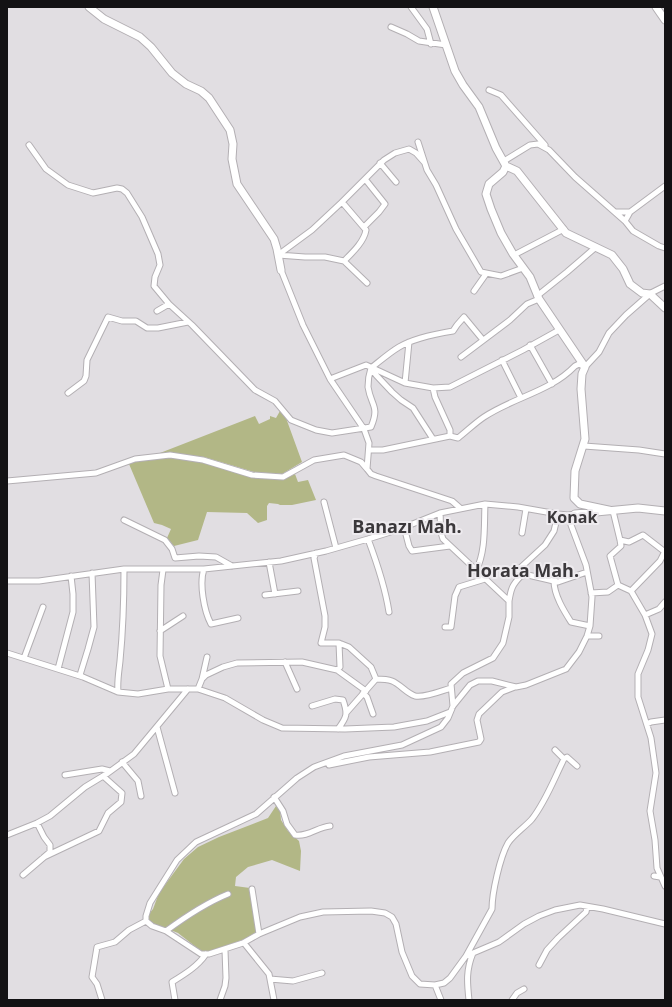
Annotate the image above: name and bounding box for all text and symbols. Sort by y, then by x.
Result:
district label: Konak [547,506,597,528]
district label: Banazı Mah. [352,514,462,538]
district label: Horata Mah. [467,558,579,582]

